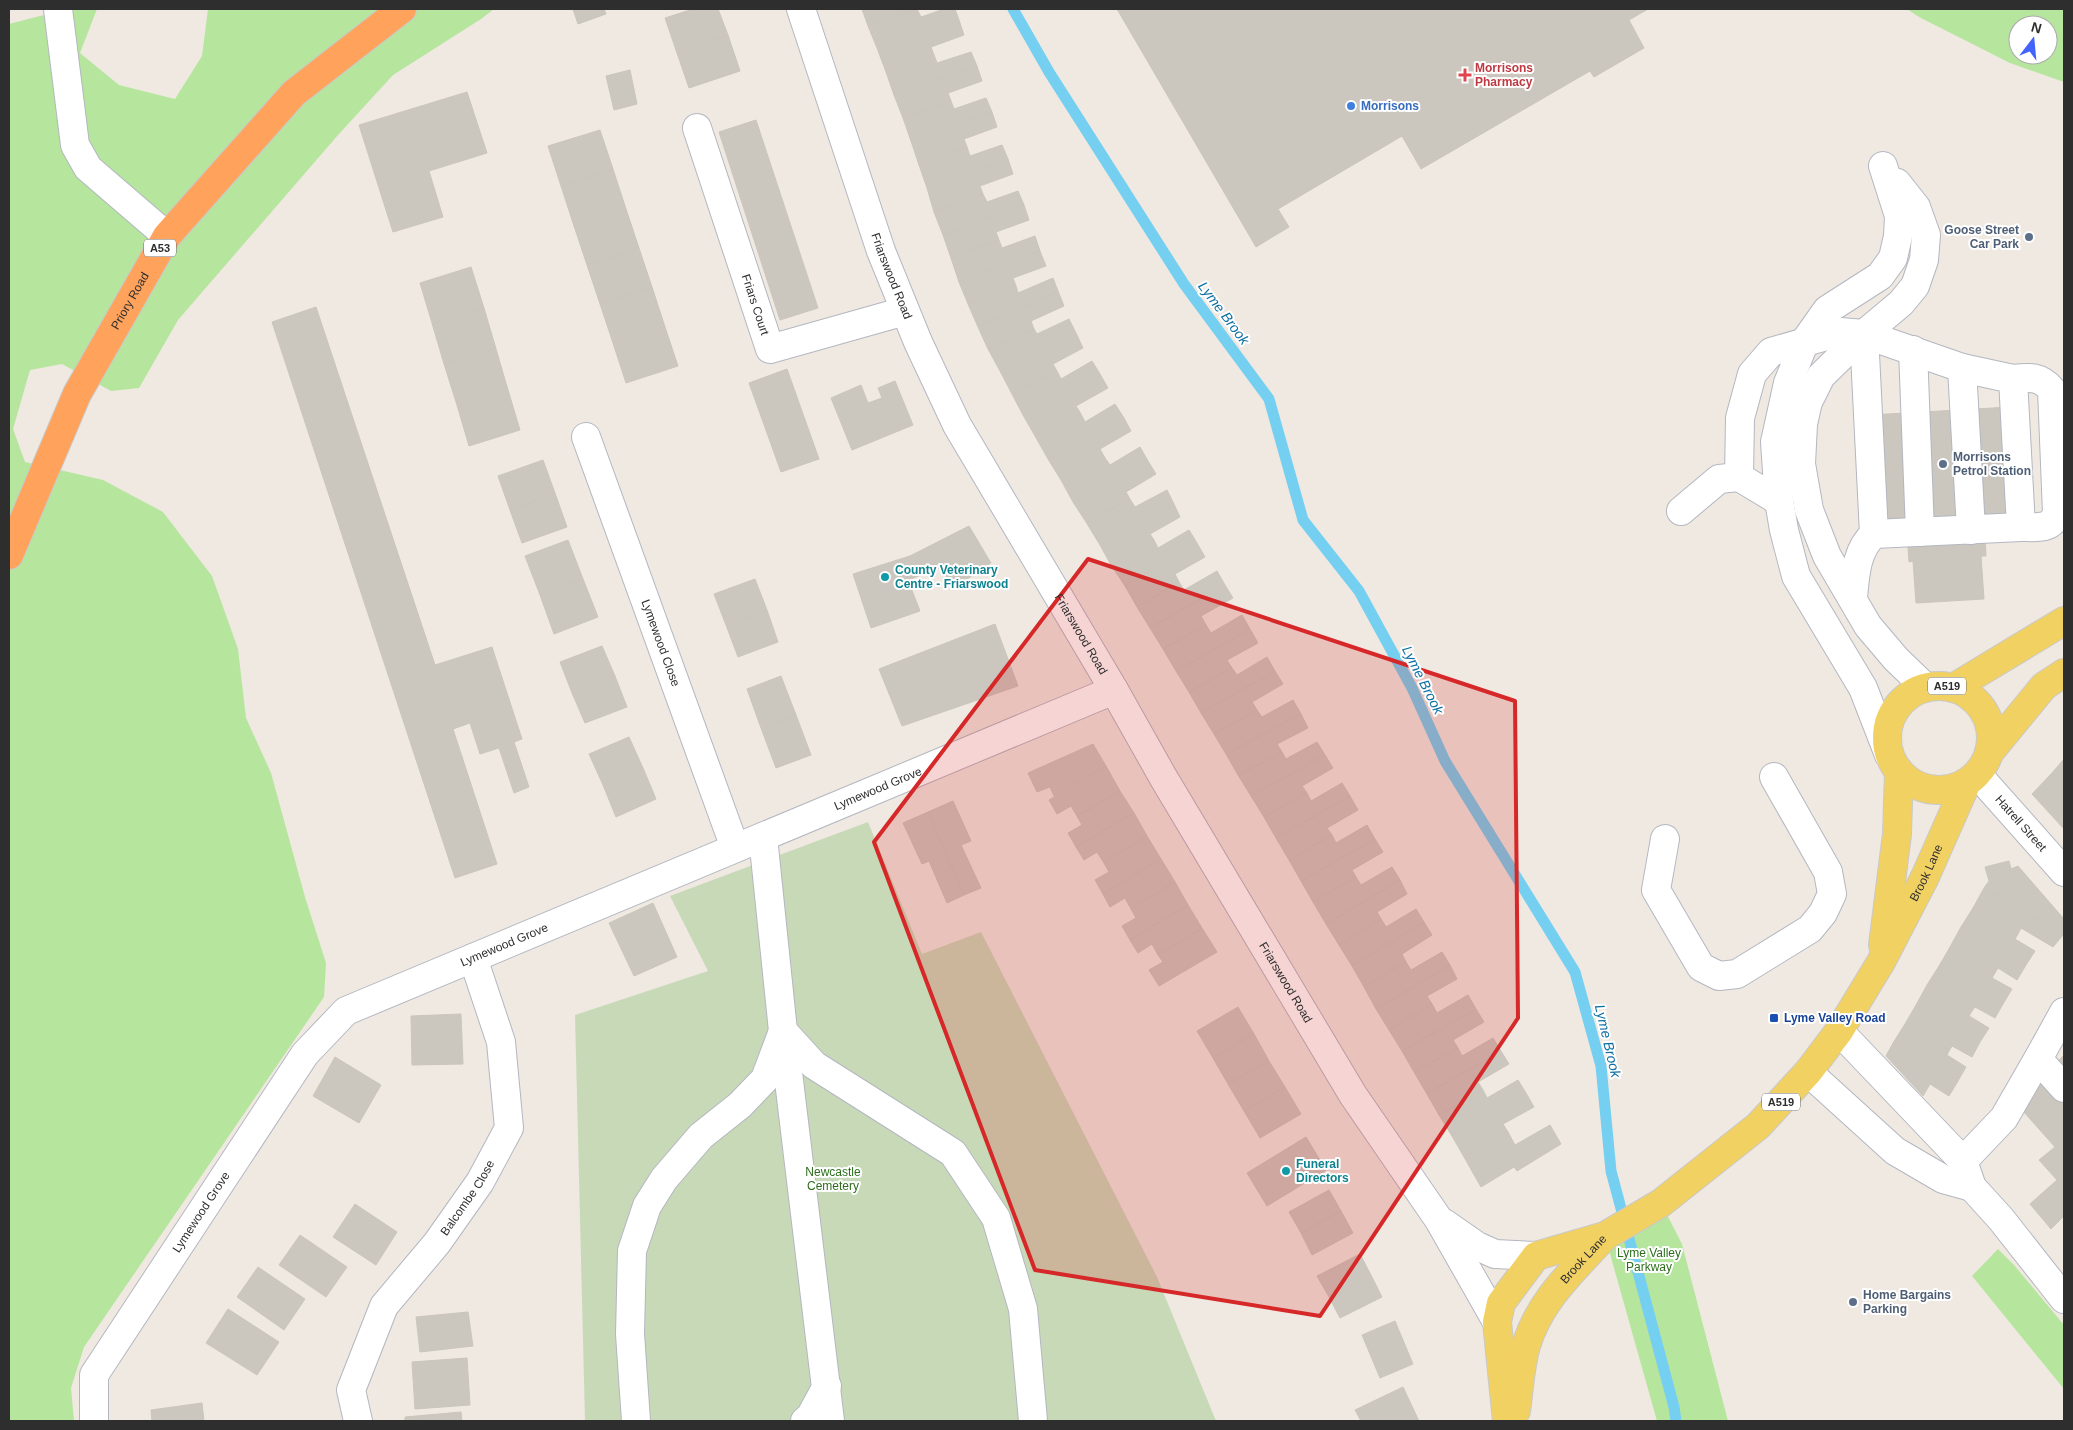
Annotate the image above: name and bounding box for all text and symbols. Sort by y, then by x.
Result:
north arrow [2008,15,2058,65]
text: N [2030,18,2044,37]
place label: Morrisons Pharmacy [1475,61,1533,89]
marker: Morrisons Pharmacy [1459,69,1471,81]
place label: Morrisons [1361,99,1419,113]
marker: Morrisons [1345,100,1357,112]
place label: Goose Street Car Park [1944,223,2019,251]
street label: Friarswood Road [869,231,915,321]
marker: Goose Street Car Park [2023,231,2035,243]
road number: A53 [144,240,176,256]
street label: Priory Road [108,270,152,332]
street label: Friars Court [739,272,772,338]
water label: Lyme Brook [1195,278,1253,348]
place label: Morrisons Petrol Station [1953,450,2031,478]
marker: Morrisons Petrol Station [1937,458,1949,470]
place label: County Veterinary Centre - Friarswood [895,563,1008,591]
marker: County Veterinary Centre - Friarswood [879,571,891,583]
street label: Friarswood Road [1052,591,1110,677]
street label: Lymewood Close [638,597,683,689]
water label: Lyme Brook [1399,643,1447,718]
road number: A519 [1928,678,1966,694]
street label: Lymewood Grove [832,764,924,813]
street label: Hatrell Street [1992,792,2050,855]
street label: Brook Lane [1907,842,1946,904]
street label: Lymewood Grove [458,920,550,969]
street label: Friarswood Road [1256,940,1315,1025]
water label: Lyme Brook [1592,1003,1624,1080]
place label: Lyme Valley Road [1784,1011,1886,1025]
marker: Lyme Valley Road [1768,1012,1780,1024]
road number: A519 [1762,1094,1800,1110]
street label: Balcombe Close [438,1157,498,1238]
place label: Funeral Directors [1296,1157,1349,1185]
park label: Newcastle Cemetery [805,1165,861,1193]
marker: Funeral Directors [1280,1165,1292,1177]
street label: Lymewood Grove [170,1169,233,1255]
street label: Brook Lane [1557,1232,1610,1287]
park label: Lyme Valley Parkway [1617,1246,1681,1274]
place label: Home Bargains Parking [1863,1288,1951,1316]
marker: Home Bargains Parking [1847,1296,1859,1308]

